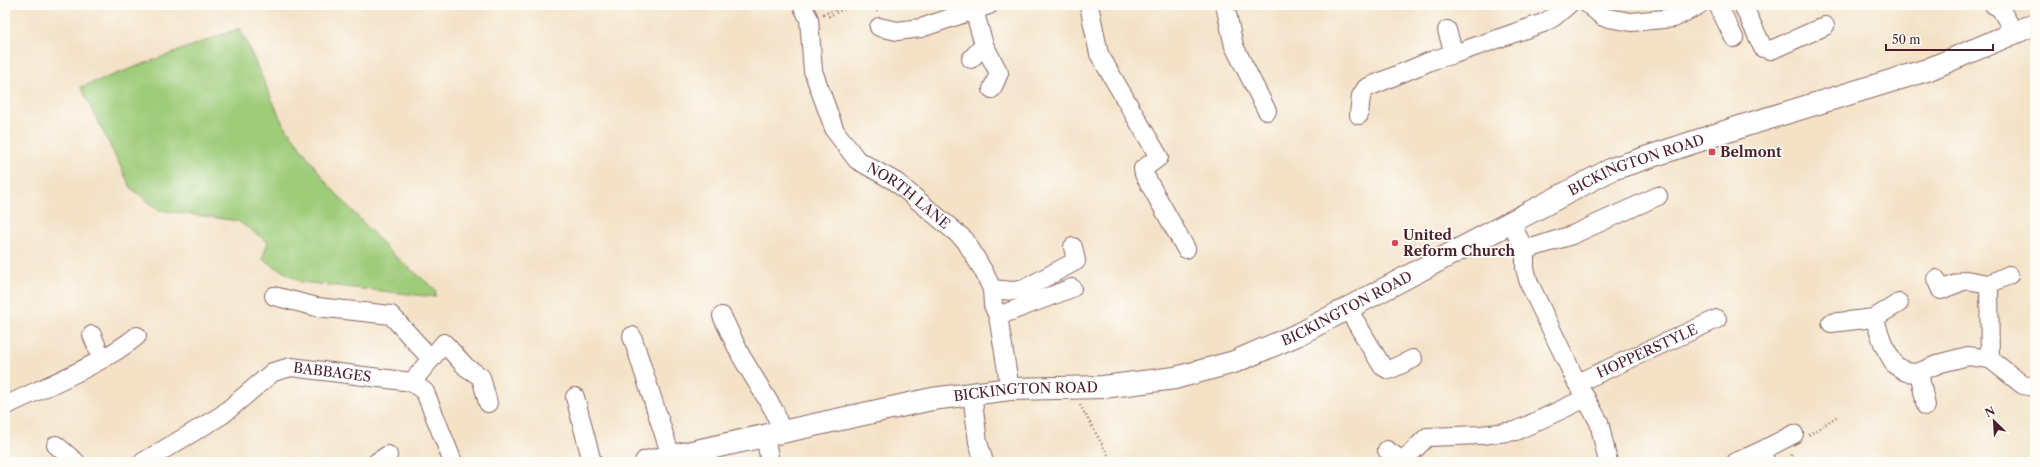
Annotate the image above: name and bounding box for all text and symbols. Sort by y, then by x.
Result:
scale bar [1886,26,1993,52]
text: 50 m [1892,32,1921,47]
street label: BICKINGTON ROAD [1565,130,1707,199]
place label: Belmont [1720,143,1782,161]
marker: Belmont [1707,147,1717,157]
street label: NORTH LANE [864,159,954,233]
place label: United Reform Church [1403,226,1515,260]
marker: United Reform Church [1390,238,1400,248]
street label: BICKINGTON ROAD [1279,267,1415,350]
street label: HOPPERSTYLE [1594,320,1700,382]
street label: BABBAGES [292,358,372,386]
street label: BICKINGTON ROAD [952,378,1098,405]
north arrow [1974,401,2014,441]
text: N [1982,403,1997,420]

